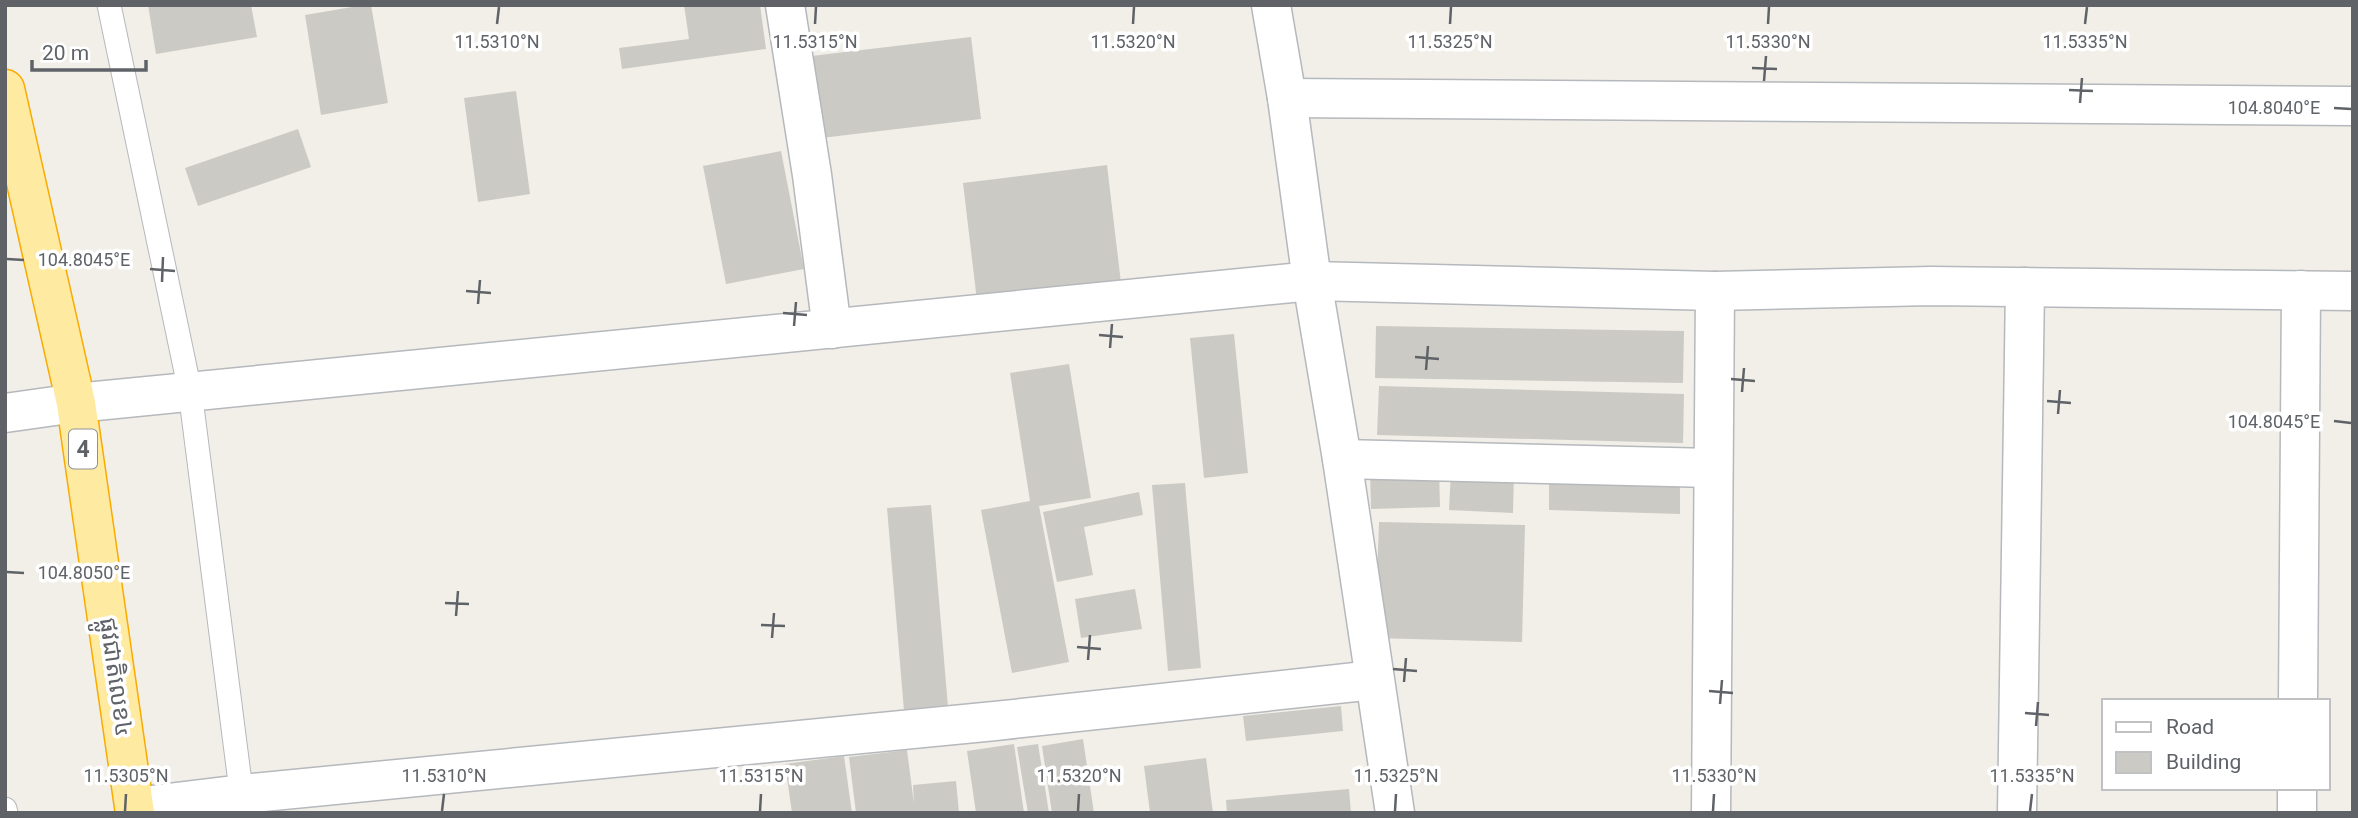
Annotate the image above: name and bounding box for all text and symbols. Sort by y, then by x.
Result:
scale bar [32,28,145,72]
text: 11.5310°N [454,31,540,52]
text: 11.5315°N [772,31,858,52]
text: 11.5320°N [1090,31,1176,52]
text: 11.5325°N [1407,31,1493,52]
text: 11.5330°N [1725,31,1811,52]
text: 11.5335°N [2042,31,2128,52]
text: 20 m [42,41,89,65]
text: 104.8040°E [2228,97,2320,118]
text: 104.8045°E [38,249,130,270]
text: 104.8045°E [2228,411,2320,432]
road number: 4 [69,430,97,468]
text: 104.8050°E [38,562,130,583]
street label: ផ្លូវជាតិលេខ៤ [86,616,138,740]
legend [2102,699,2330,790]
text: Road [2166,715,2214,739]
text: Building [2166,750,2241,774]
text: 11.5305°N [83,765,169,786]
text: 11.5310°N [401,765,487,786]
text: 11.5315°N [718,765,804,786]
text: 11.5320°N [1036,765,1122,786]
text: 11.5325°N [1353,765,1439,786]
text: 11.5330°N [1671,765,1757,786]
text: 11.5335°N [1989,765,2075,786]

